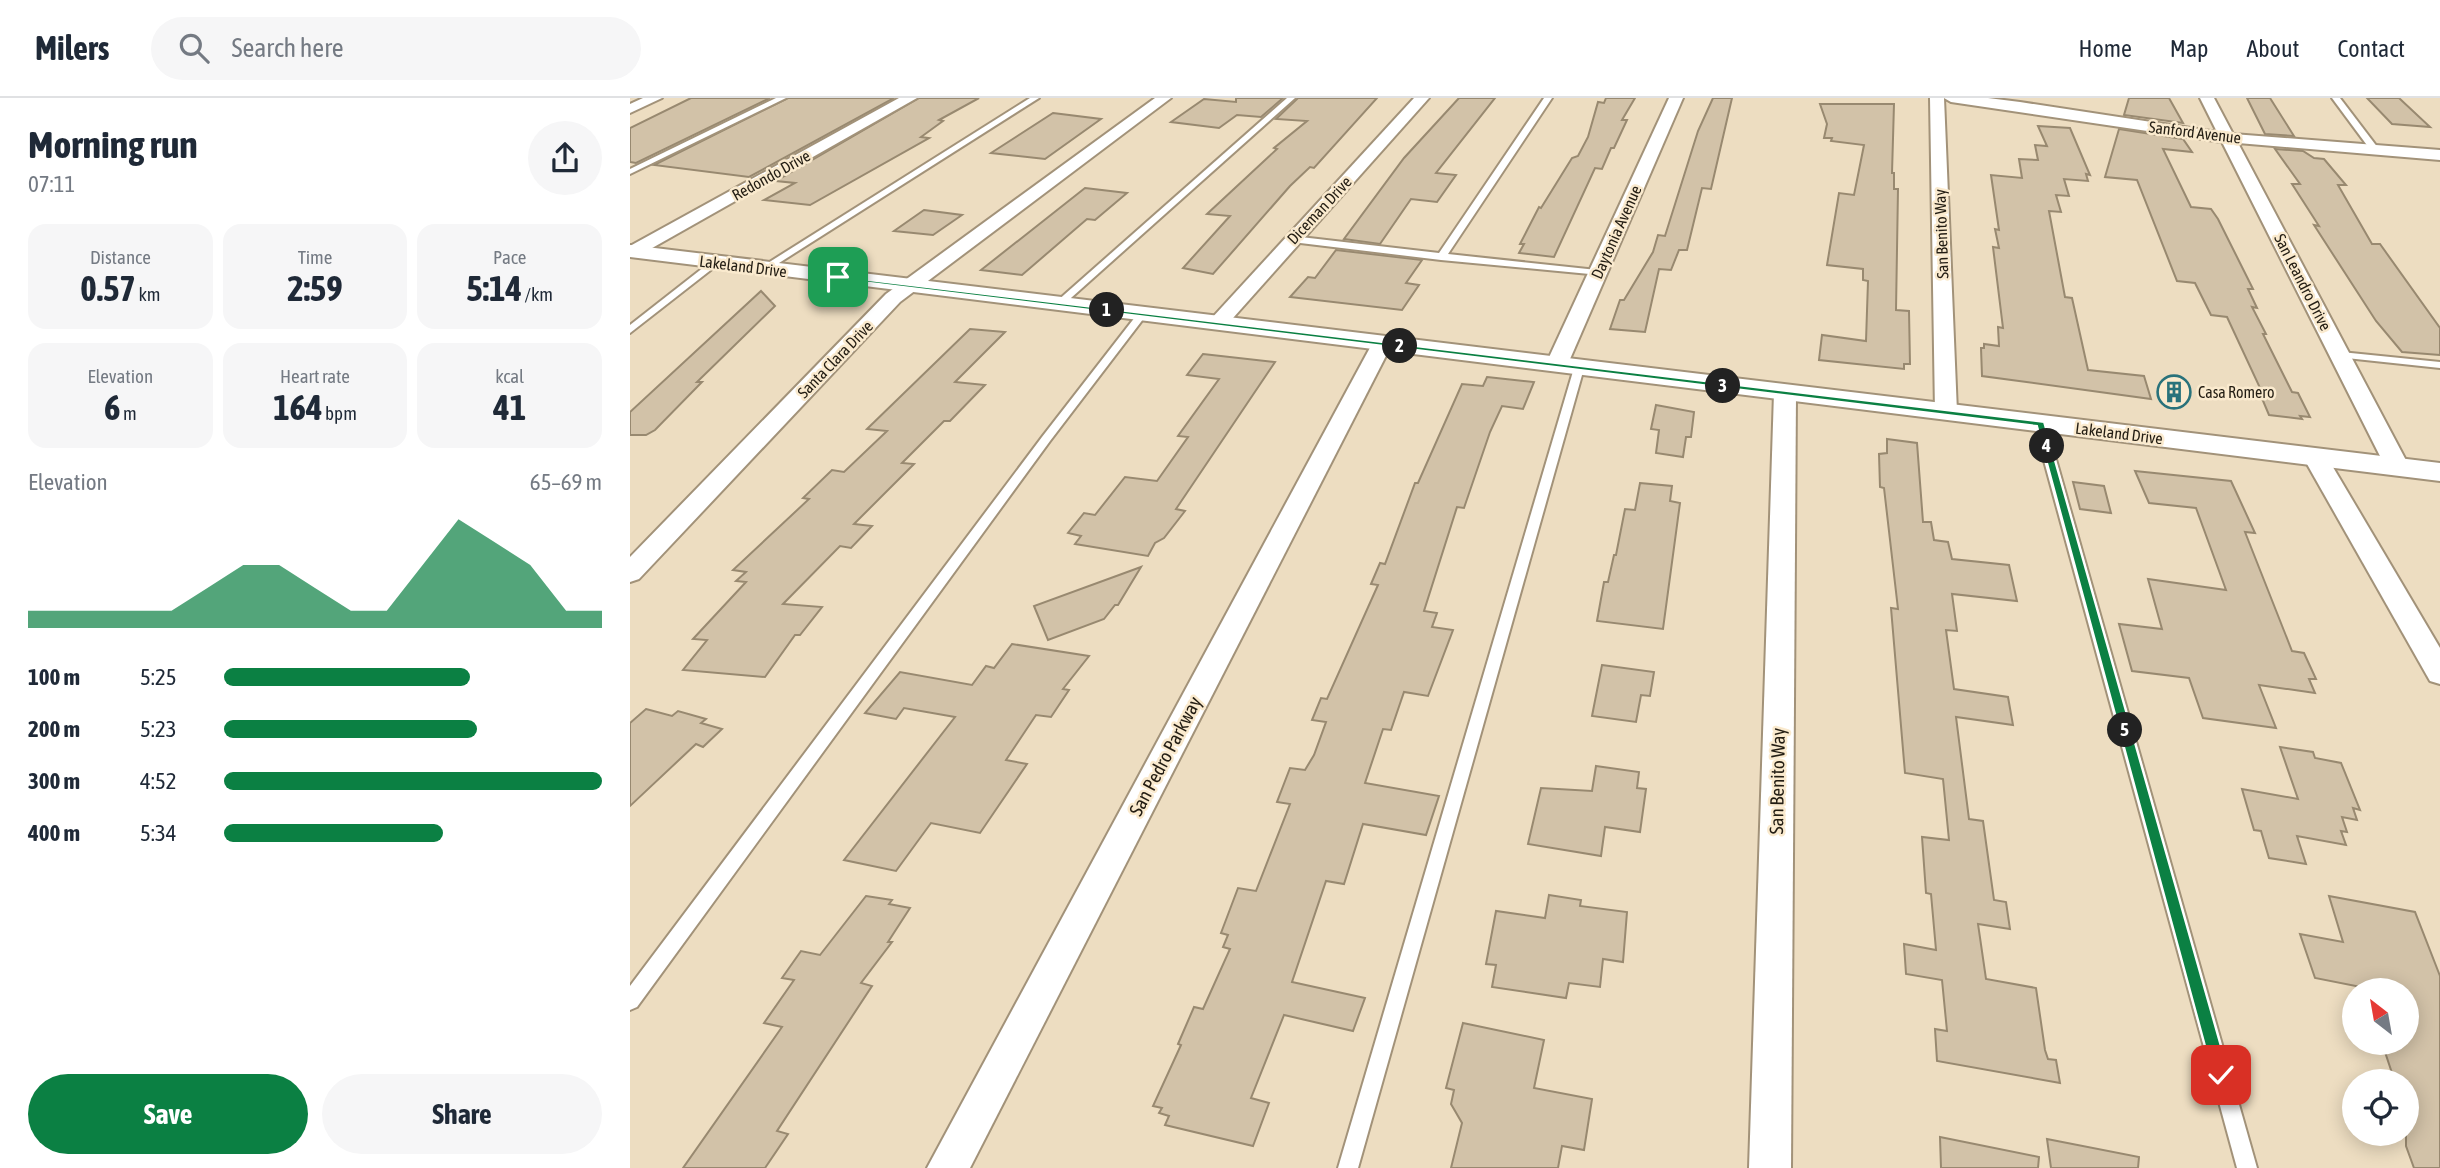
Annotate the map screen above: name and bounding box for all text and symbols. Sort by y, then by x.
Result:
search box [151,17,641,80]
text: Milers [35,29,109,67]
icon: search [175,29,213,67]
text: Search here [231,33,344,63]
text: Home [2078,35,2132,62]
text: Map [2170,35,2208,62]
text: About [2246,35,2299,62]
text: Contact [2337,35,2405,62]
street label: Sanford Avenue [2148,117,2242,147]
button: share [528,121,602,195]
text: Morning run [28,123,198,166]
street label: Redondo Drive [729,146,813,204]
text: 07:11 [28,171,75,197]
street label: Diceman Drive [1283,172,1355,248]
street label: Daytonia Avenue [1587,183,1646,282]
street label: San Benito Way [1930,188,1953,279]
street label: San Leandro Drive [2271,231,2335,333]
text: Distance [90,246,151,268]
text: Time [298,246,332,268]
text: Pace [493,246,526,268]
pin [808,247,868,307]
street label: Lakeland Drive [698,252,788,280]
icon: arrive [819,258,857,296]
text: 0.57 [80,268,136,308]
text: 2:59 [287,268,343,308]
text: 5:14 [466,268,522,308]
text: km [136,283,160,305]
text: /km [522,283,553,305]
pin: 1 [1090,292,1124,328]
text: 1 [1102,298,1111,320]
street label: Santa Clara Drive [794,317,876,401]
pin: 2 [1382,328,1418,364]
text: 2 [1395,334,1404,356]
text: Elevation [87,365,153,387]
text: Heart rate [280,365,350,387]
text: kcal [495,365,524,387]
pin: 3 [1706,368,1740,404]
building icon: Casa Romero [2155,373,2193,411]
text: 3 [1718,374,1727,396]
place label: Casa Romero [2198,383,2274,401]
text: 6 [104,387,120,427]
text: 164 [273,387,323,427]
text: 41 [493,387,526,427]
text: m [120,402,137,424]
text: bpm [323,402,357,424]
street label: Lakeland Drive [2074,419,2164,447]
pin: 4 [2030,428,2064,464]
text: 4 [2042,434,2051,456]
text: Elevation [28,469,108,495]
text: 65–69 m [530,469,602,495]
text: 100 m [28,664,80,690]
text: 5:25 [140,664,177,690]
street label: San Pedro Parkway [1124,692,1206,819]
pin: 5 [2108,712,2142,748]
text: 200 m [28,716,80,742]
text: 5:23 [140,716,177,742]
text: 5 [2120,718,2129,740]
street label: San Benito Way [1765,727,1789,834]
text: 300 m [28,768,80,794]
text: 4:52 [140,768,177,794]
text: 400 m [28,820,80,846]
text: 5:34 [140,820,177,846]
north arrow [2342,978,2418,1055]
map controls [2342,978,2419,1146]
pin [2191,1045,2251,1105]
icon: check [2202,1056,2240,1094]
button: locate [2342,1069,2419,1146]
button: Save [28,1074,308,1154]
button: Share [322,1074,602,1154]

